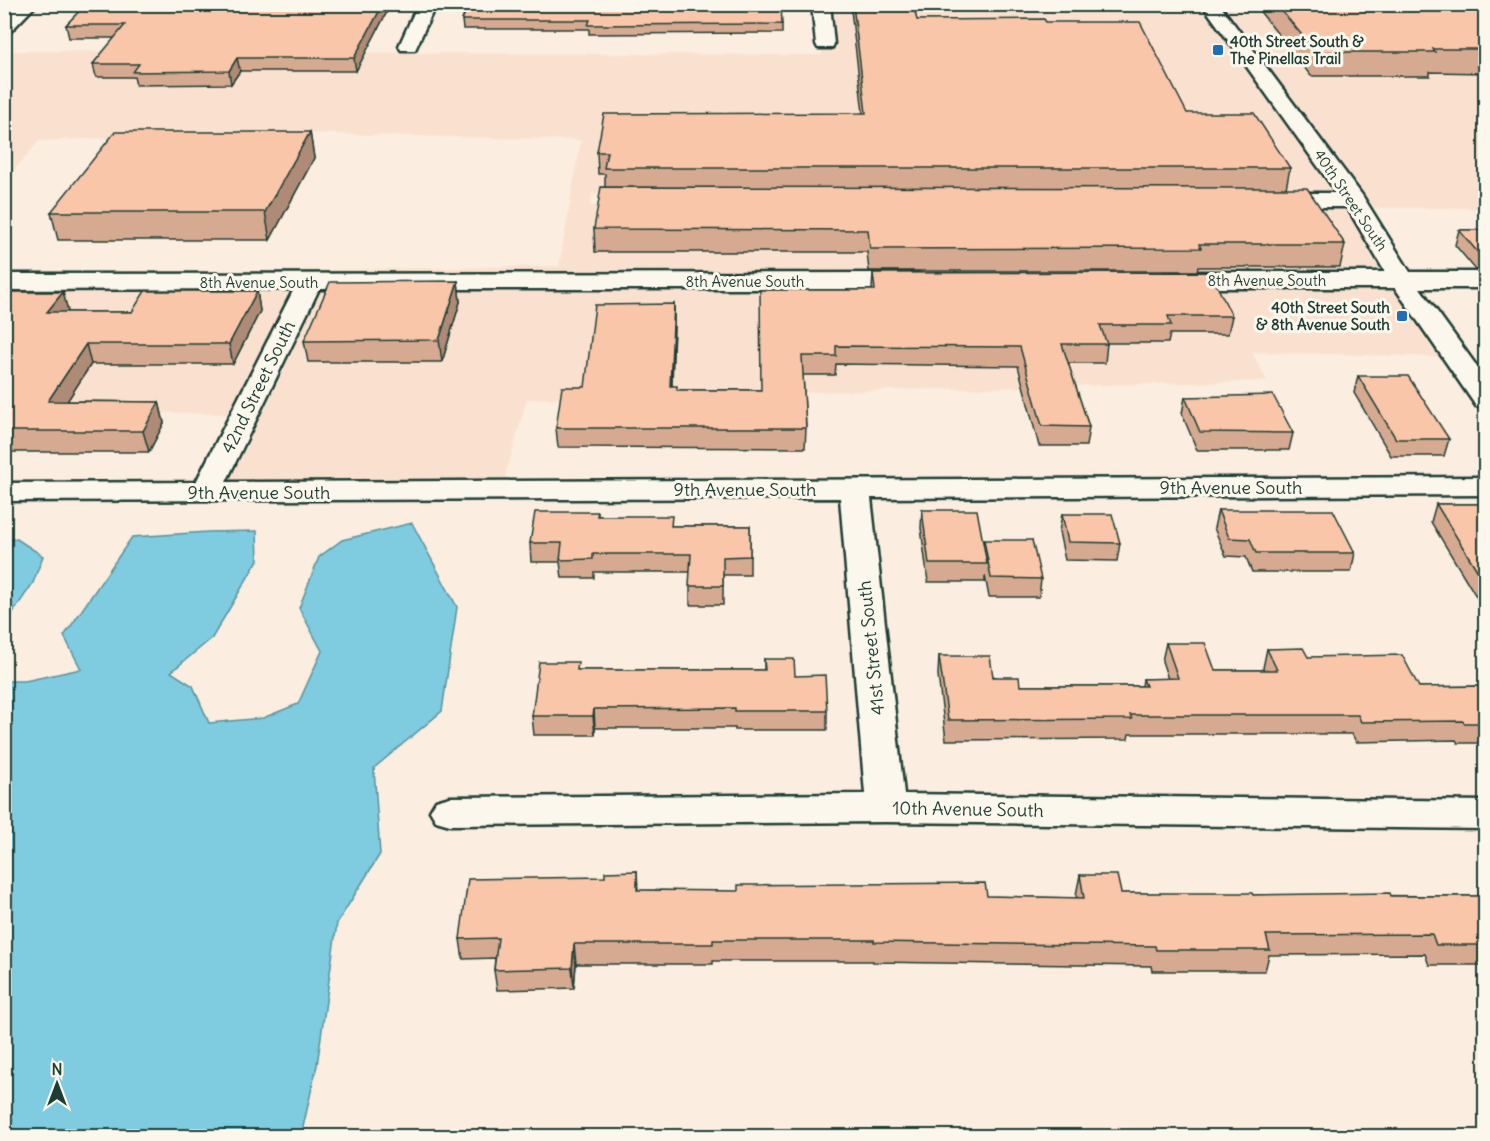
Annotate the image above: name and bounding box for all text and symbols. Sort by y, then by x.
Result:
place label: 40th Street South & The Pinellas Trail [1230,32,1364,68]
marker: 40th Street South & The Pinellas Trail [1211,43,1225,57]
street label: 40th Street South [1310,145,1392,255]
street label: 8th Avenue South [1207,271,1327,290]
street label: 8th Avenue South [685,272,805,291]
street label: 8th Avenue South [199,273,319,292]
place label: 40th Street South & 8th Avenue South [1256,298,1390,334]
marker: 40th Street South & 8th Avenue South [1395,309,1409,323]
street label: 42nd Street South [216,317,300,457]
street label: 9th Avenue South [1160,476,1302,499]
street label: 9th Avenue South [674,478,816,501]
street label: 9th Avenue South [188,481,330,504]
street label: 41st Street South [852,580,890,716]
street label: 10th Avenue South [892,796,1044,822]
north arrow [27,1054,87,1114]
text: N [51,1059,63,1079]

